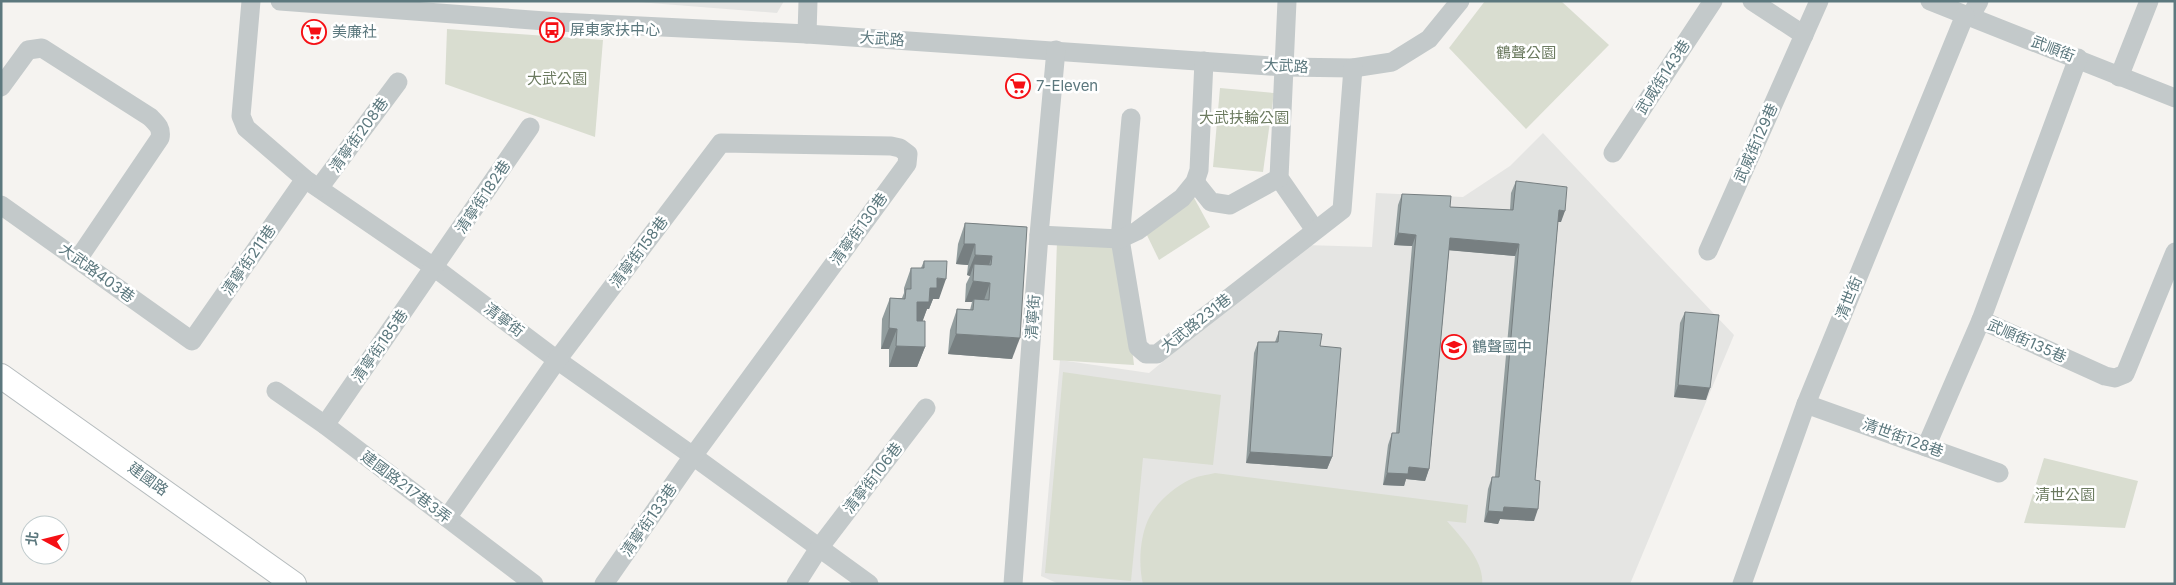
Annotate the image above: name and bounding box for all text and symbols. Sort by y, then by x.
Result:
bus stop icon: 屏東家扶中心 [539,17,565,43]
supermarket icon: 美廉社 [301,19,327,45]
place label: 屏東家扶中心 [570,20,660,39]
place label: 美廉社 [332,22,377,41]
street label: 大武路 [859,27,905,50]
street label: 武順街 [2029,32,2078,65]
street label: 武威街143巷 [1631,36,1694,118]
park label: 鶴聲公園 [1496,43,1556,62]
street label: 大武路 [1263,55,1309,76]
park label: 大武公園 [527,69,587,88]
supermarket icon: 7-Eleven [1005,73,1031,99]
place label: 7-Eleven [1036,76,1098,95]
street label: 清寧街208巷 [325,94,392,176]
street label: 武威街129巷 [1730,100,1781,185]
park label: 大武扶輪公園 [1199,108,1289,127]
street label: 清寧街182巷 [451,156,514,237]
street label: 清寧街130巷 [826,189,891,269]
street label: 清寧街158巷 [606,212,672,291]
street label: 清寧街211巷 [217,221,280,298]
street label: 大武路403巷 [56,239,139,306]
street label: 清世街 [1831,273,1866,322]
street label: 大武路231巷 [1157,289,1235,356]
street label: 清寧街 [1021,294,1044,340]
street label: 清寧街 [481,298,528,341]
street label: 清寧街185巷 [348,306,412,386]
street label: 武順街135巷 [1985,315,2070,366]
school or university icon: 鶴聲國中 [1441,334,1467,360]
place label: 鶴聲國中 [1472,337,1532,356]
street label: 清世街128巷 [1860,414,1946,461]
street label: 清寧街106巷 [839,438,906,517]
street label: 建國路217巷3弄 [357,447,455,527]
street label: 建國路 [125,458,172,500]
street label: 清寧街133巷 [617,480,681,560]
park label: 清世公園 [2035,485,2095,504]
north arrow [20,515,70,565]
text: 北 [22,530,41,546]

